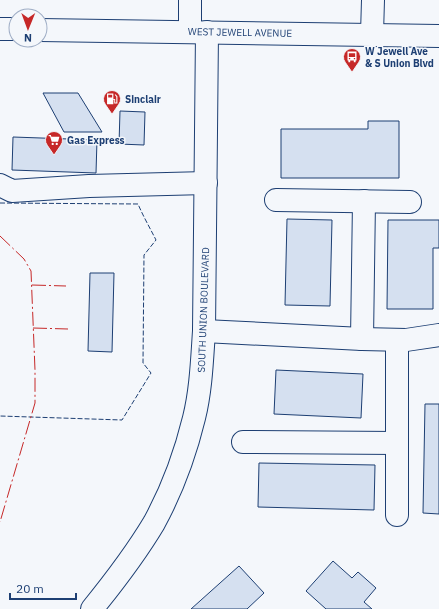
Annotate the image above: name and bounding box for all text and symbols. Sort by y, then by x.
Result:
north arrow [8,8,48,48]
street label: WEST JEWELL AVENUE [188,25,292,40]
text: N [24,31,32,45]
place label: W Jewell Ave & S Union Blvd [365,45,434,70]
bus stop icon: W Jewell Ave & S Union Blvd [342,47,362,72]
fuel station icon: Sinclair [102,89,122,114]
place label: Sinclair [125,93,161,106]
supermarket icon: Gas Express [44,130,64,155]
place label: Gas Express [67,134,125,147]
street label: SOUTH UNION BOULEVARD [195,247,212,373]
scale bar [10,575,76,601]
text: 20 m [16,581,44,596]

